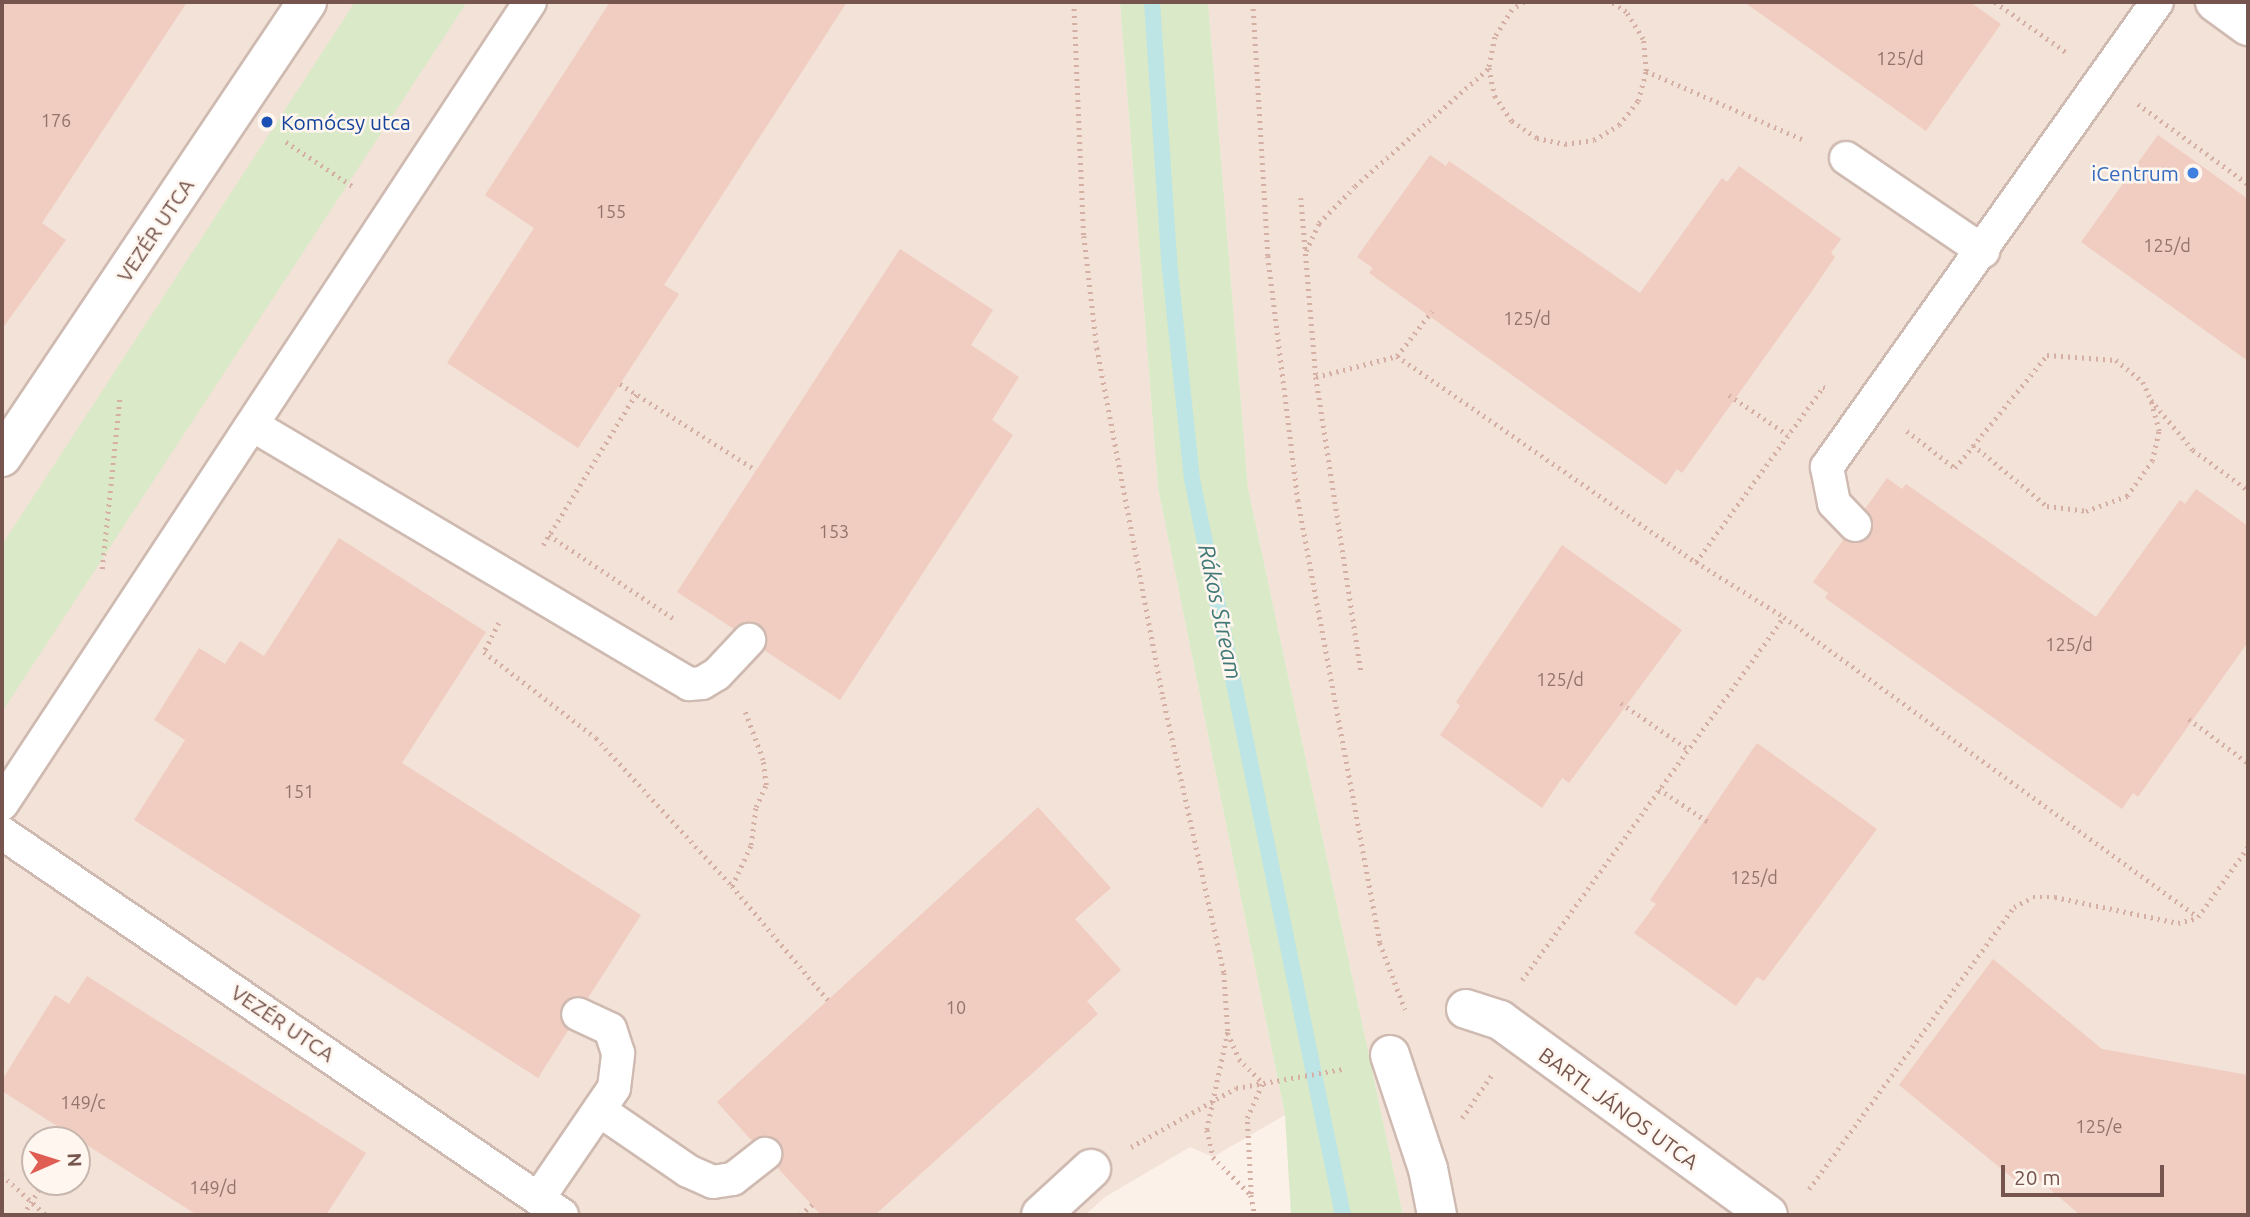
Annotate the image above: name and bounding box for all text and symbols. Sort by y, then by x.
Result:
house number: 125/d [1876,47,1924,69]
house number: 176 [41,109,71,131]
place label: Komócsy utca [281,109,411,135]
marker: Komócsy utca [259,114,275,130]
place label: iCentrum [2091,160,2179,186]
marker: iCentrum [2185,165,2201,181]
street label: VEZÉR UTCA [111,173,199,287]
house number: 155 [596,200,626,222]
house number: 125/d [2143,234,2191,256]
house number: 125/d [1503,307,1551,329]
house number: 153 [819,520,849,542]
water label: Rákos Stream [1192,542,1248,682]
house number: 125/d [2045,633,2093,655]
house number: 125/d [1536,668,1584,690]
house number: 151 [284,780,314,802]
house number: 125/d [1730,866,1778,888]
street label: VEZÉR UTCA [226,979,340,1067]
house number: 10 [946,996,966,1018]
street label: BARTL JÁNOS UTCA [1534,1042,1704,1174]
house number: 149/c [60,1091,106,1113]
house number: 125/e [2076,1115,2122,1137]
north arrow [21,1126,91,1196]
scale bar [2005,1150,2168,1194]
text: N [64,1152,86,1168]
text: 20 m [2014,1165,2061,1189]
house number: 149/d [189,1176,237,1198]

